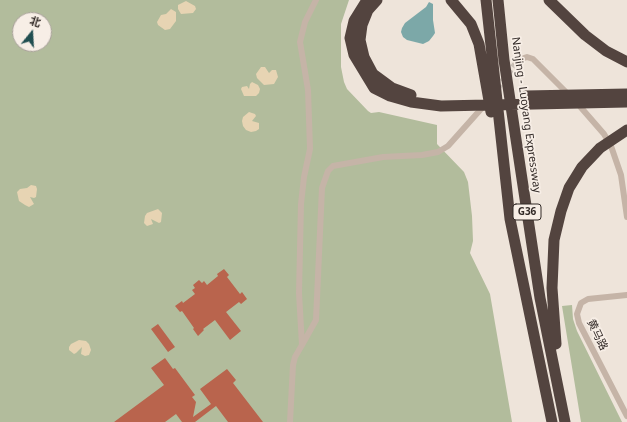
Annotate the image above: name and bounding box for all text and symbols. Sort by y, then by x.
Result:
north arrow [12,12,52,52]
text: 北 [28,12,43,30]
street label: Nanjing - Luoyang Expressway [509,36,543,194]
road number: G36 [513,204,541,220]
street label: 黄马路 [584,317,610,353]

